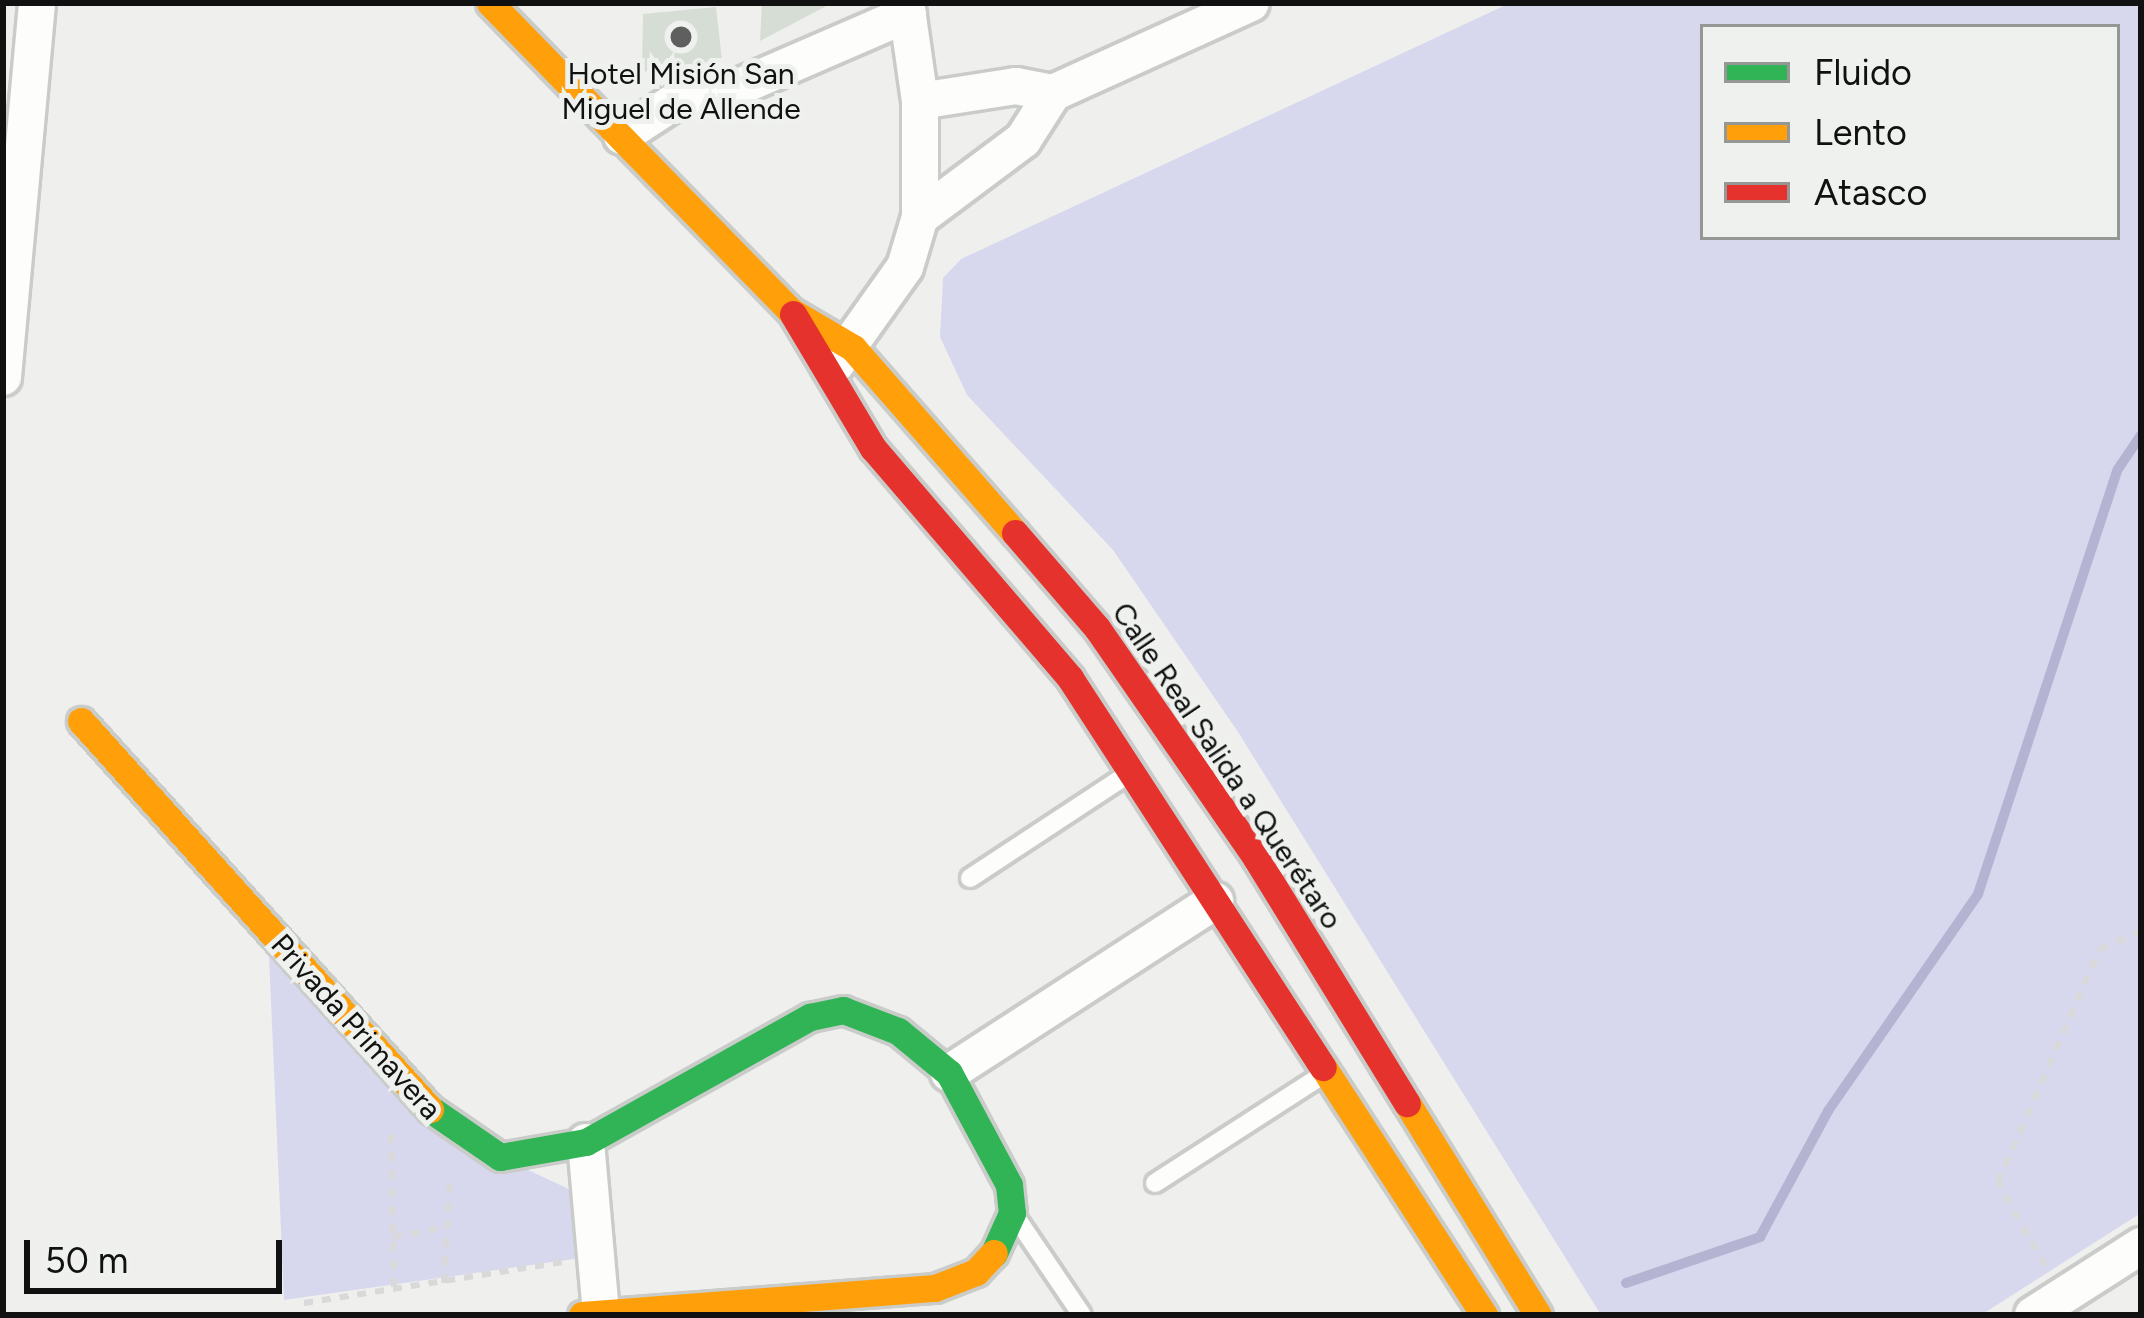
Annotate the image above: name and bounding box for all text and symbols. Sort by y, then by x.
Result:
marker: Hotel Misión San Miguel de Allende [668,24,694,50]
legend [1700,24,2120,240]
text: Fluido [1814,51,1912,94]
place label: Hotel Misión San Miguel de Allende [561,56,801,127]
text: Lento [1814,111,1907,154]
text: Atasco [1814,171,1927,214]
street label: Calle Real Salida a Querétaro [1104,596,1350,936]
street label: Privada Primavera [263,927,449,1127]
scale bar [30,1216,288,1290]
text: 50 m [45,1239,128,1282]

